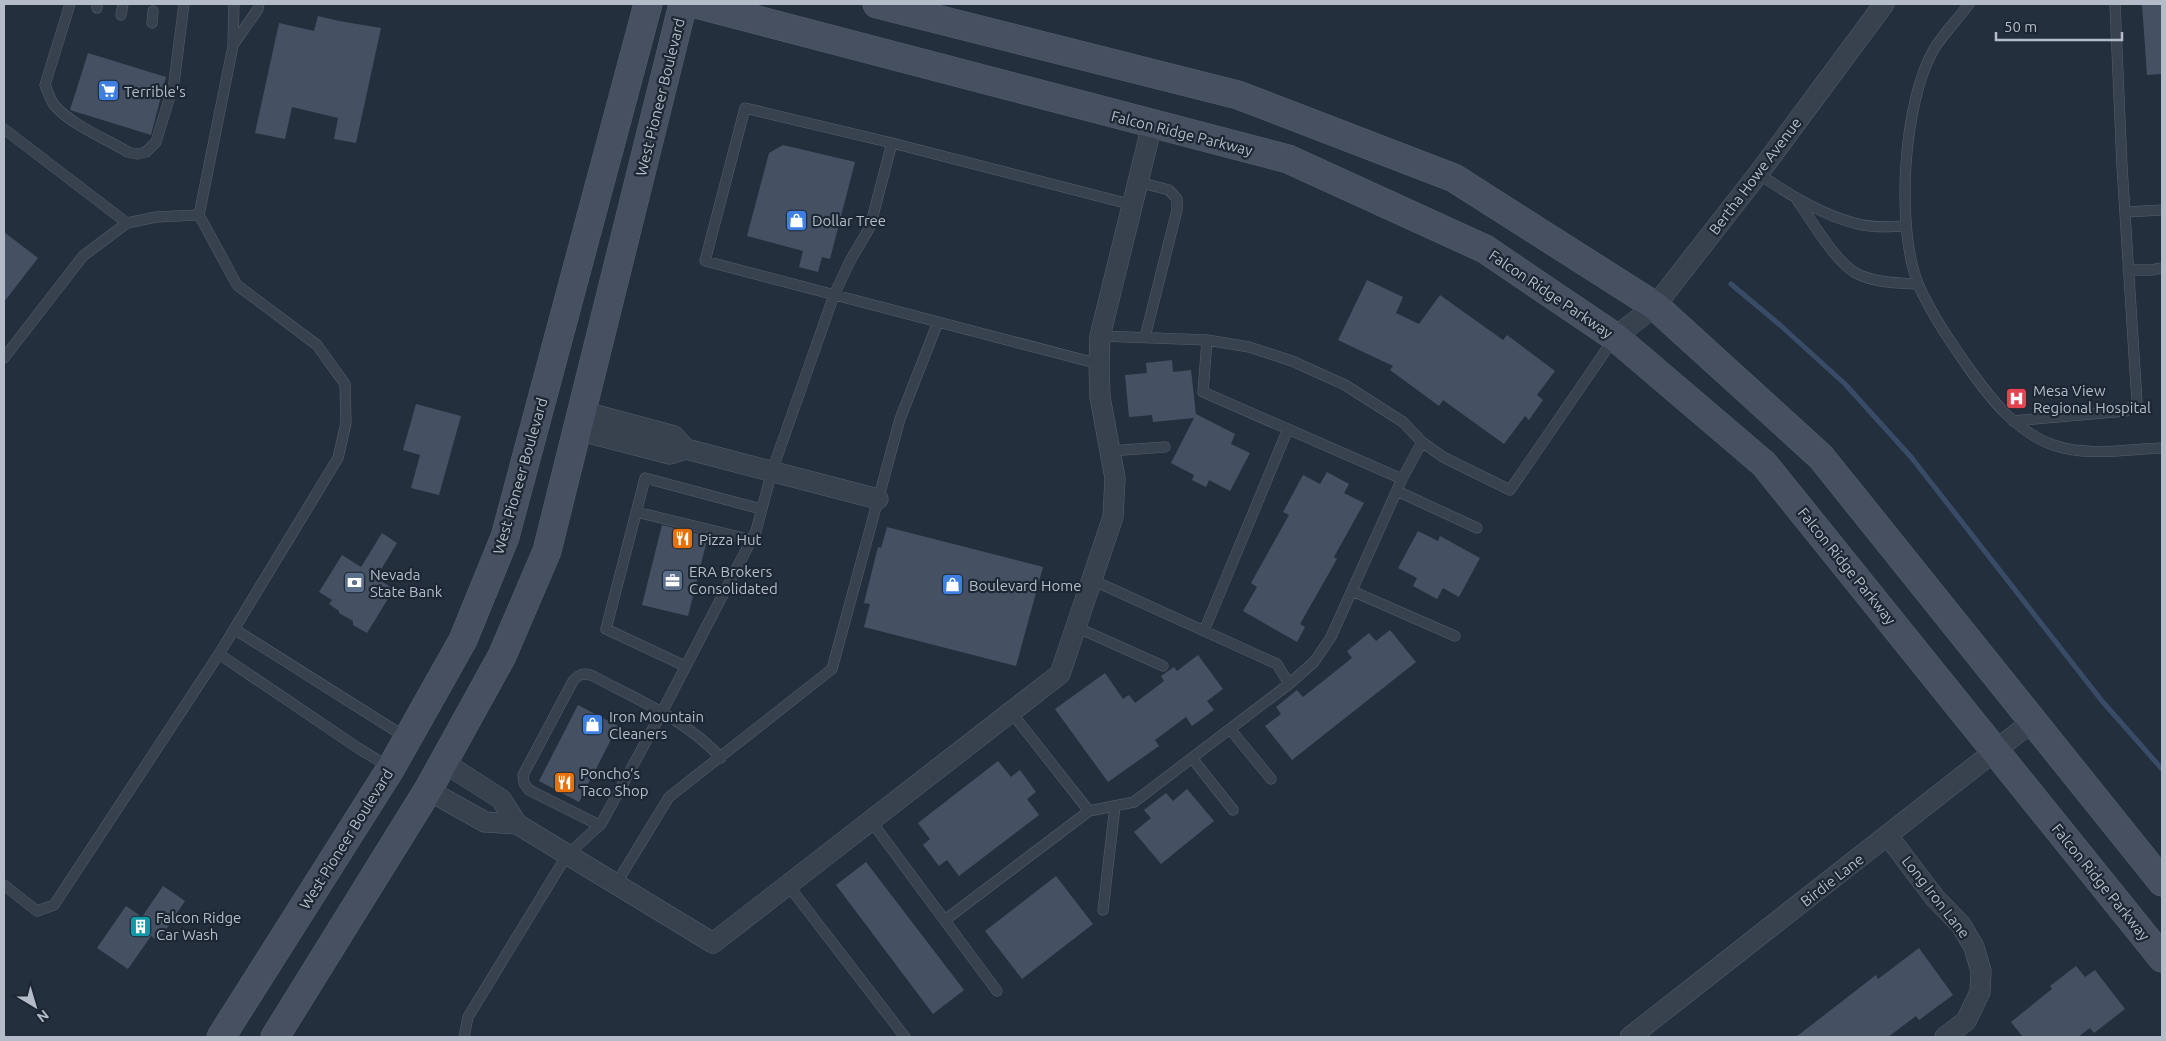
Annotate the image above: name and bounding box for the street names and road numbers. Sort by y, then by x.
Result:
street label: West Pioneer Boulevard [632,16,688,178]
street label: Falcon Ridge Parkway [1110,107,1254,159]
street label: Bertha Howe Avenue [1705,114,1805,238]
street label: Falcon Ridge Parkway [1486,246,1616,342]
street label: West Pioneer Boulevard [490,396,550,556]
street label: Falcon Ridge Parkway [1795,504,1899,628]
street label: West Pioneer Boulevard [296,766,396,912]
street label: Falcon Ridge Parkway [2049,820,2153,944]
street label: Birdie Lane [1797,850,1867,910]
street label: Long Iron Lane [1899,853,1973,941]

